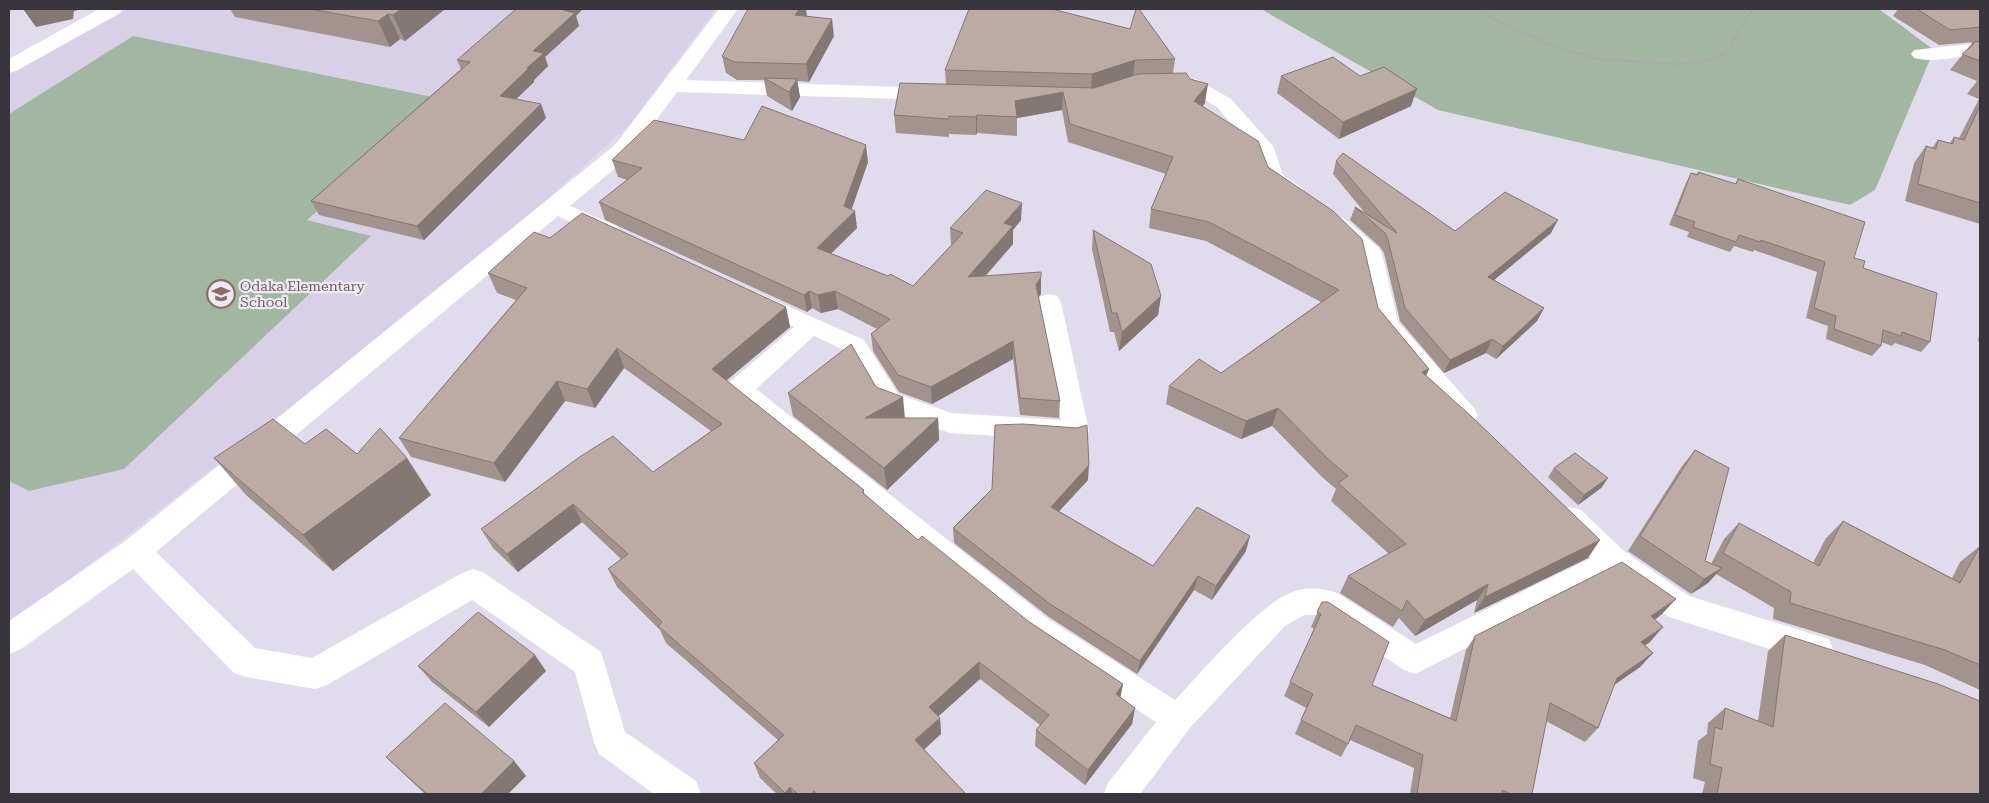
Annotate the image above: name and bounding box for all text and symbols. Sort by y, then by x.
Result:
place label: Odaka Elementary School [240,278,366,310]
school or university icon: Odaka Elementary School [206,279,236,309]

